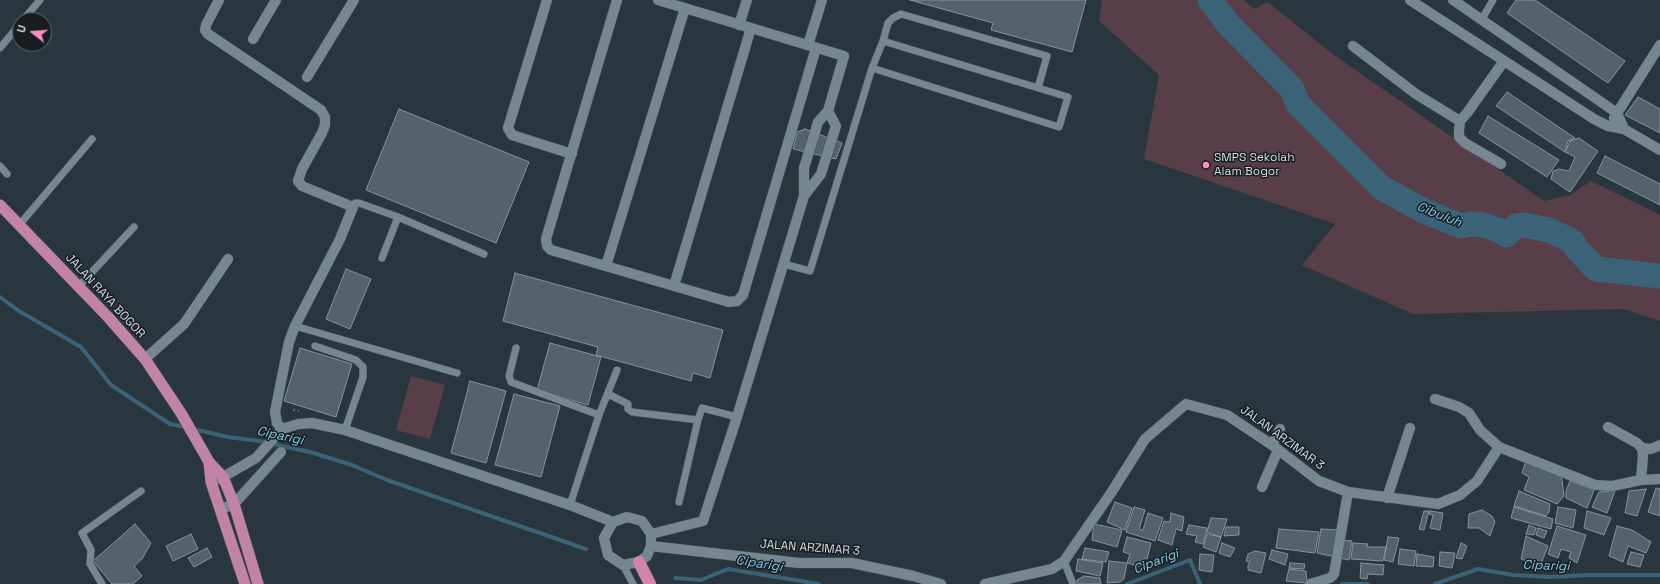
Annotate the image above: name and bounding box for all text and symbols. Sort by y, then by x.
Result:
north arrow [12,12,52,52]
text: U [14,23,29,34]
place label: SMPS Sekolah Alam Bogor [1214,151,1295,179]
marker: SMPS Sekolah Alam Bogor [1201,160,1211,170]
water label: Cibuluh [1414,199,1464,231]
street label: JALAN RAYA BOGOR [62,251,148,341]
street label: JALAN ARZIMAR 3 [1237,403,1327,473]
water label: Ciparigi [255,423,305,449]
street label: JALAN ARZIMAR 3 [759,537,861,559]
water label: Ciparigi [1131,546,1181,578]
water label: Ciparigi [735,553,783,575]
water label: Ciparigi [1522,557,1570,575]

